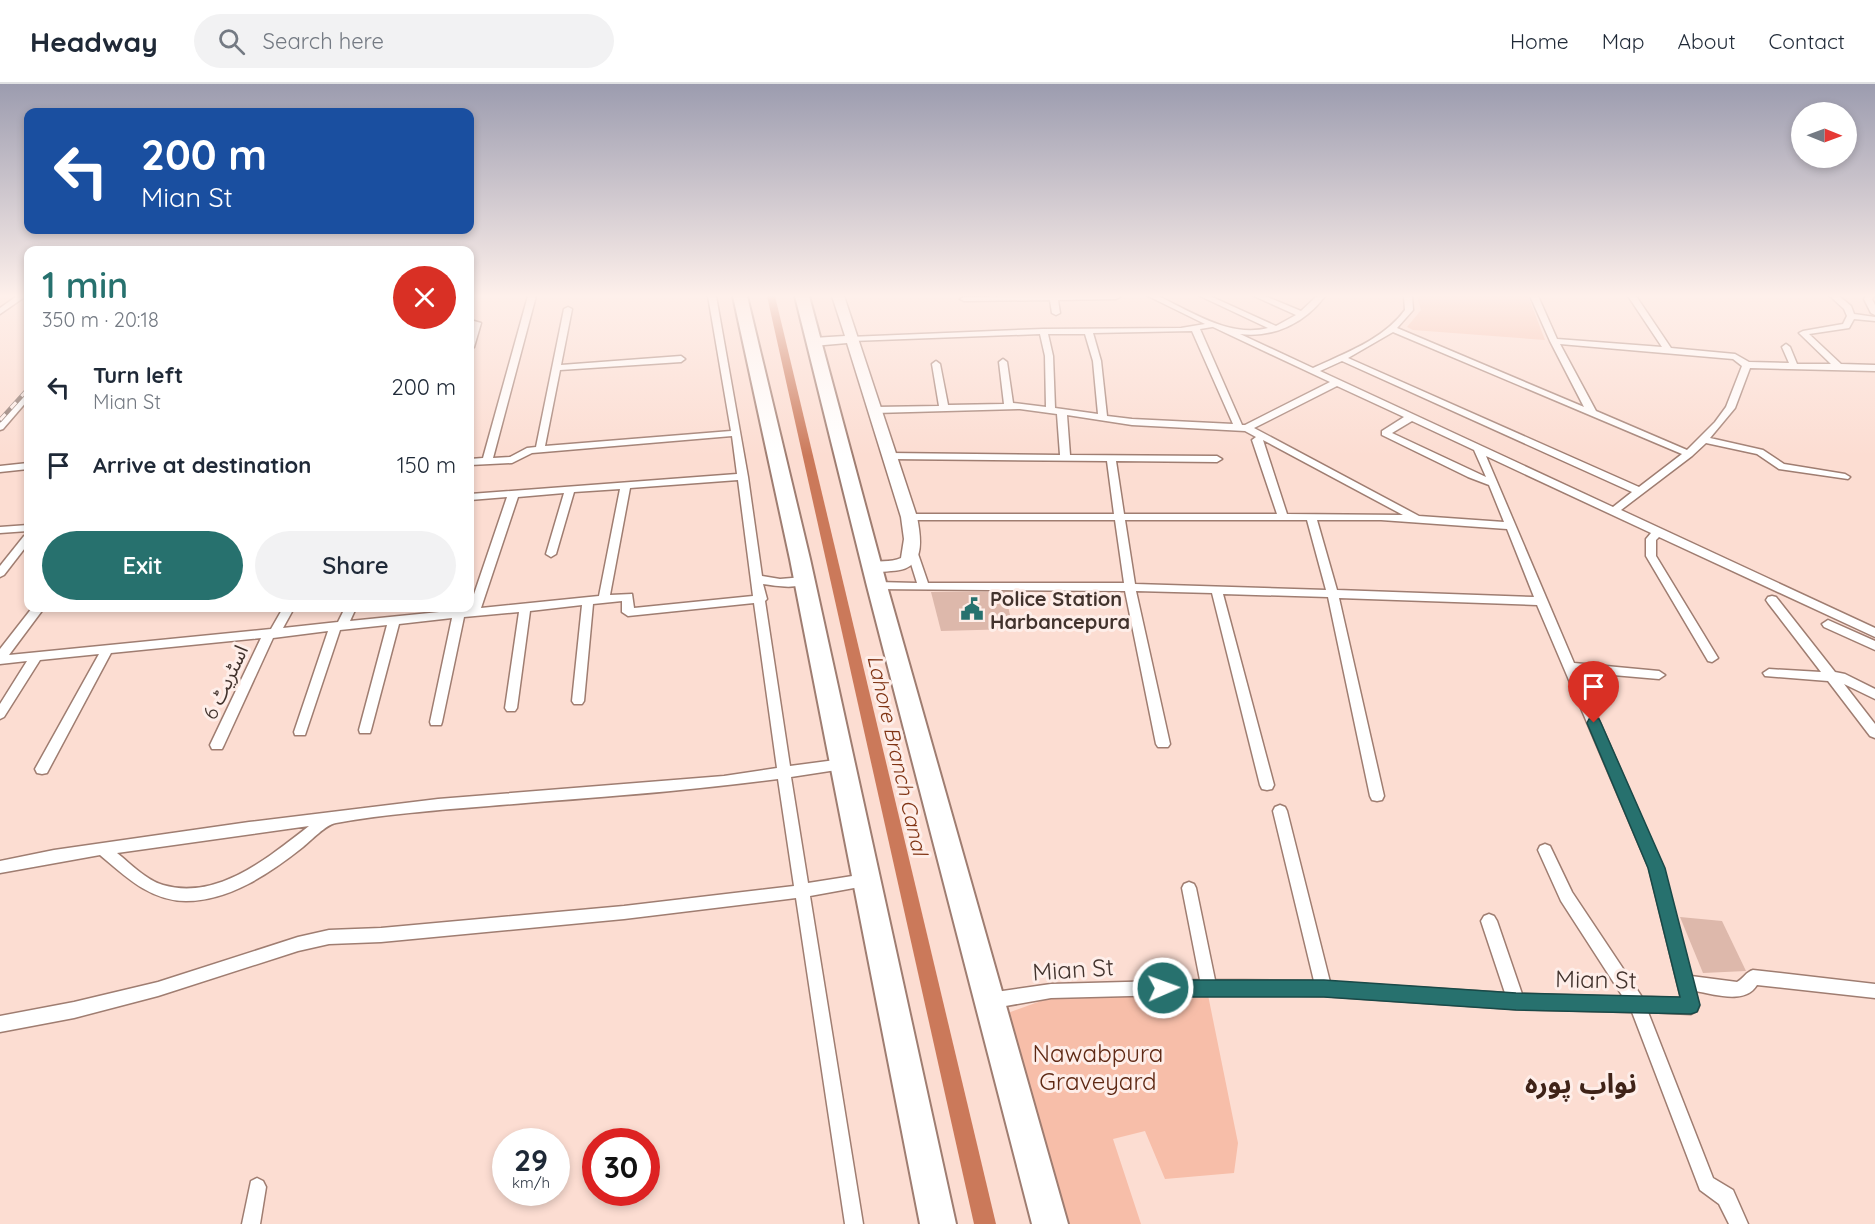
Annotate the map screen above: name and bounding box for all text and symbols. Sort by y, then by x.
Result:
search box [194,14,614,68]
text: Headway [30,24,158,59]
icon: search [215,25,248,58]
text: Search here [263,27,384,55]
text: Home [1510,28,1569,54]
text: Map [1602,28,1645,54]
text: About [1678,28,1736,54]
text: Contact [1769,28,1845,54]
north arrow [1791,102,1857,168]
map controls [1791,102,1857,168]
text: 200 m [141,128,267,181]
icon: left [42,132,120,210]
text: Mian St [141,180,233,214]
text: 1 min [42,262,128,307]
button: close [393,266,456,329]
text: 350 m · 20:18 [42,307,159,332]
text: Turn left [93,361,183,389]
icon: left [42,371,75,404]
text: 200 m [392,373,456,401]
text: Mian St [93,389,161,414]
icon: arrive [42,449,75,482]
text: Arrive at destination [93,451,311,479]
text: 150 m [397,451,456,479]
button: Exit [42,531,243,600]
button: Share [255,531,456,600]
place label: Police Station Harbancepura [990,586,1130,634]
public building icon: Police Station Harbancepura [959,596,985,622]
street label: اسٹریٹ 6 [197,641,253,723]
water label: Lahore Branch Canal [862,652,934,860]
pin [1568,661,1619,723]
icon: arrive [1577,670,1610,703]
street label: Mian St [1031,951,1115,987]
position arrow [1131,956,1195,1020]
street label: Mian St [1555,963,1637,995]
park label: Nawabpura Graveyard [1033,1038,1163,1096]
district label: نواب پورہ [1525,1066,1637,1102]
speed limit sign: 30 [582,1128,660,1206]
text: 29 [514,1141,548,1179]
text: km/h [512,1173,550,1192]

